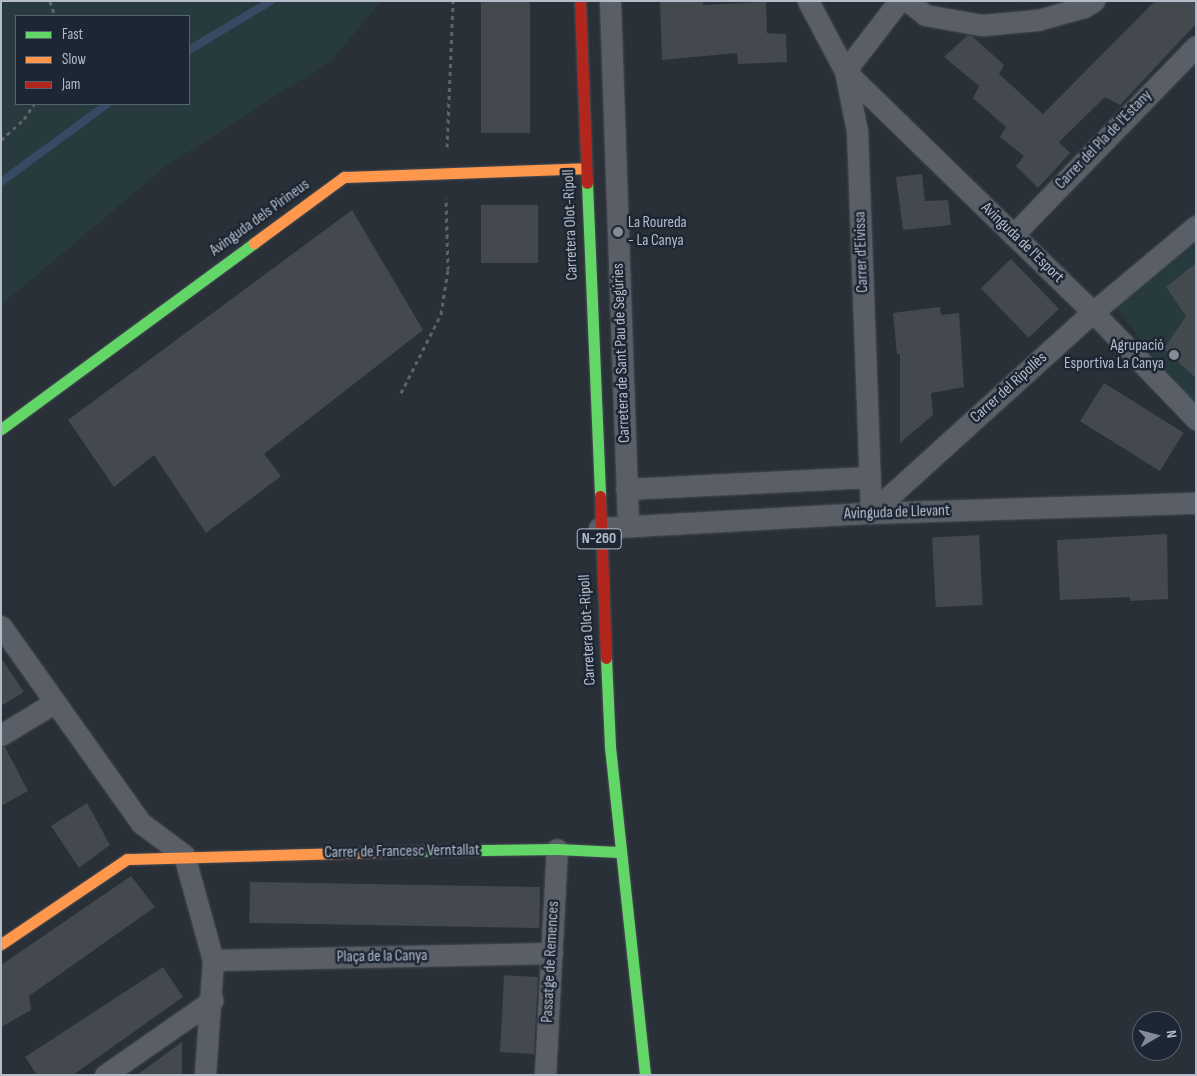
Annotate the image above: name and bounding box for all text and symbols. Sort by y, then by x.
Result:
legend [15,15,190,105]
text: Fast [62,25,83,44]
text: Slow [62,50,86,69]
text: Jam [62,75,80,94]
street label: Carrer del Pla de l'Estany [1052,86,1156,194]
street label: Carretera Olot-Ripoll [559,169,583,281]
street label: Avinguda dels Pirineus [206,175,314,261]
street label: Avinguda de l'Esport [977,199,1067,287]
street label: Carrer d'Eivissa [851,211,873,293]
place label: La Roureda - La Canya [628,213,687,251]
marker: La Roureda - La Canya [612,226,624,238]
street label: Carretera de Sant Pau de Segúries [609,263,635,443]
place label: Agrupació Esportiva La Canya [1064,336,1164,374]
street label: Carrer del Ripollès [967,349,1051,427]
marker: Agrupació Esportiva La Canya [1168,349,1180,361]
street label: Avinguda de Llevant [844,502,950,524]
road number: N-260 [576,526,622,552]
street label: Carretera Olot-Ripoll [576,574,600,686]
street label: Carrer de Francesc Verntallat [324,841,480,863]
street label: Passatge de Remences [538,901,564,1023]
street label: Plaça de la Canya [337,947,427,967]
north arrow [1132,1011,1182,1061]
text: N [1162,1029,1180,1039]

